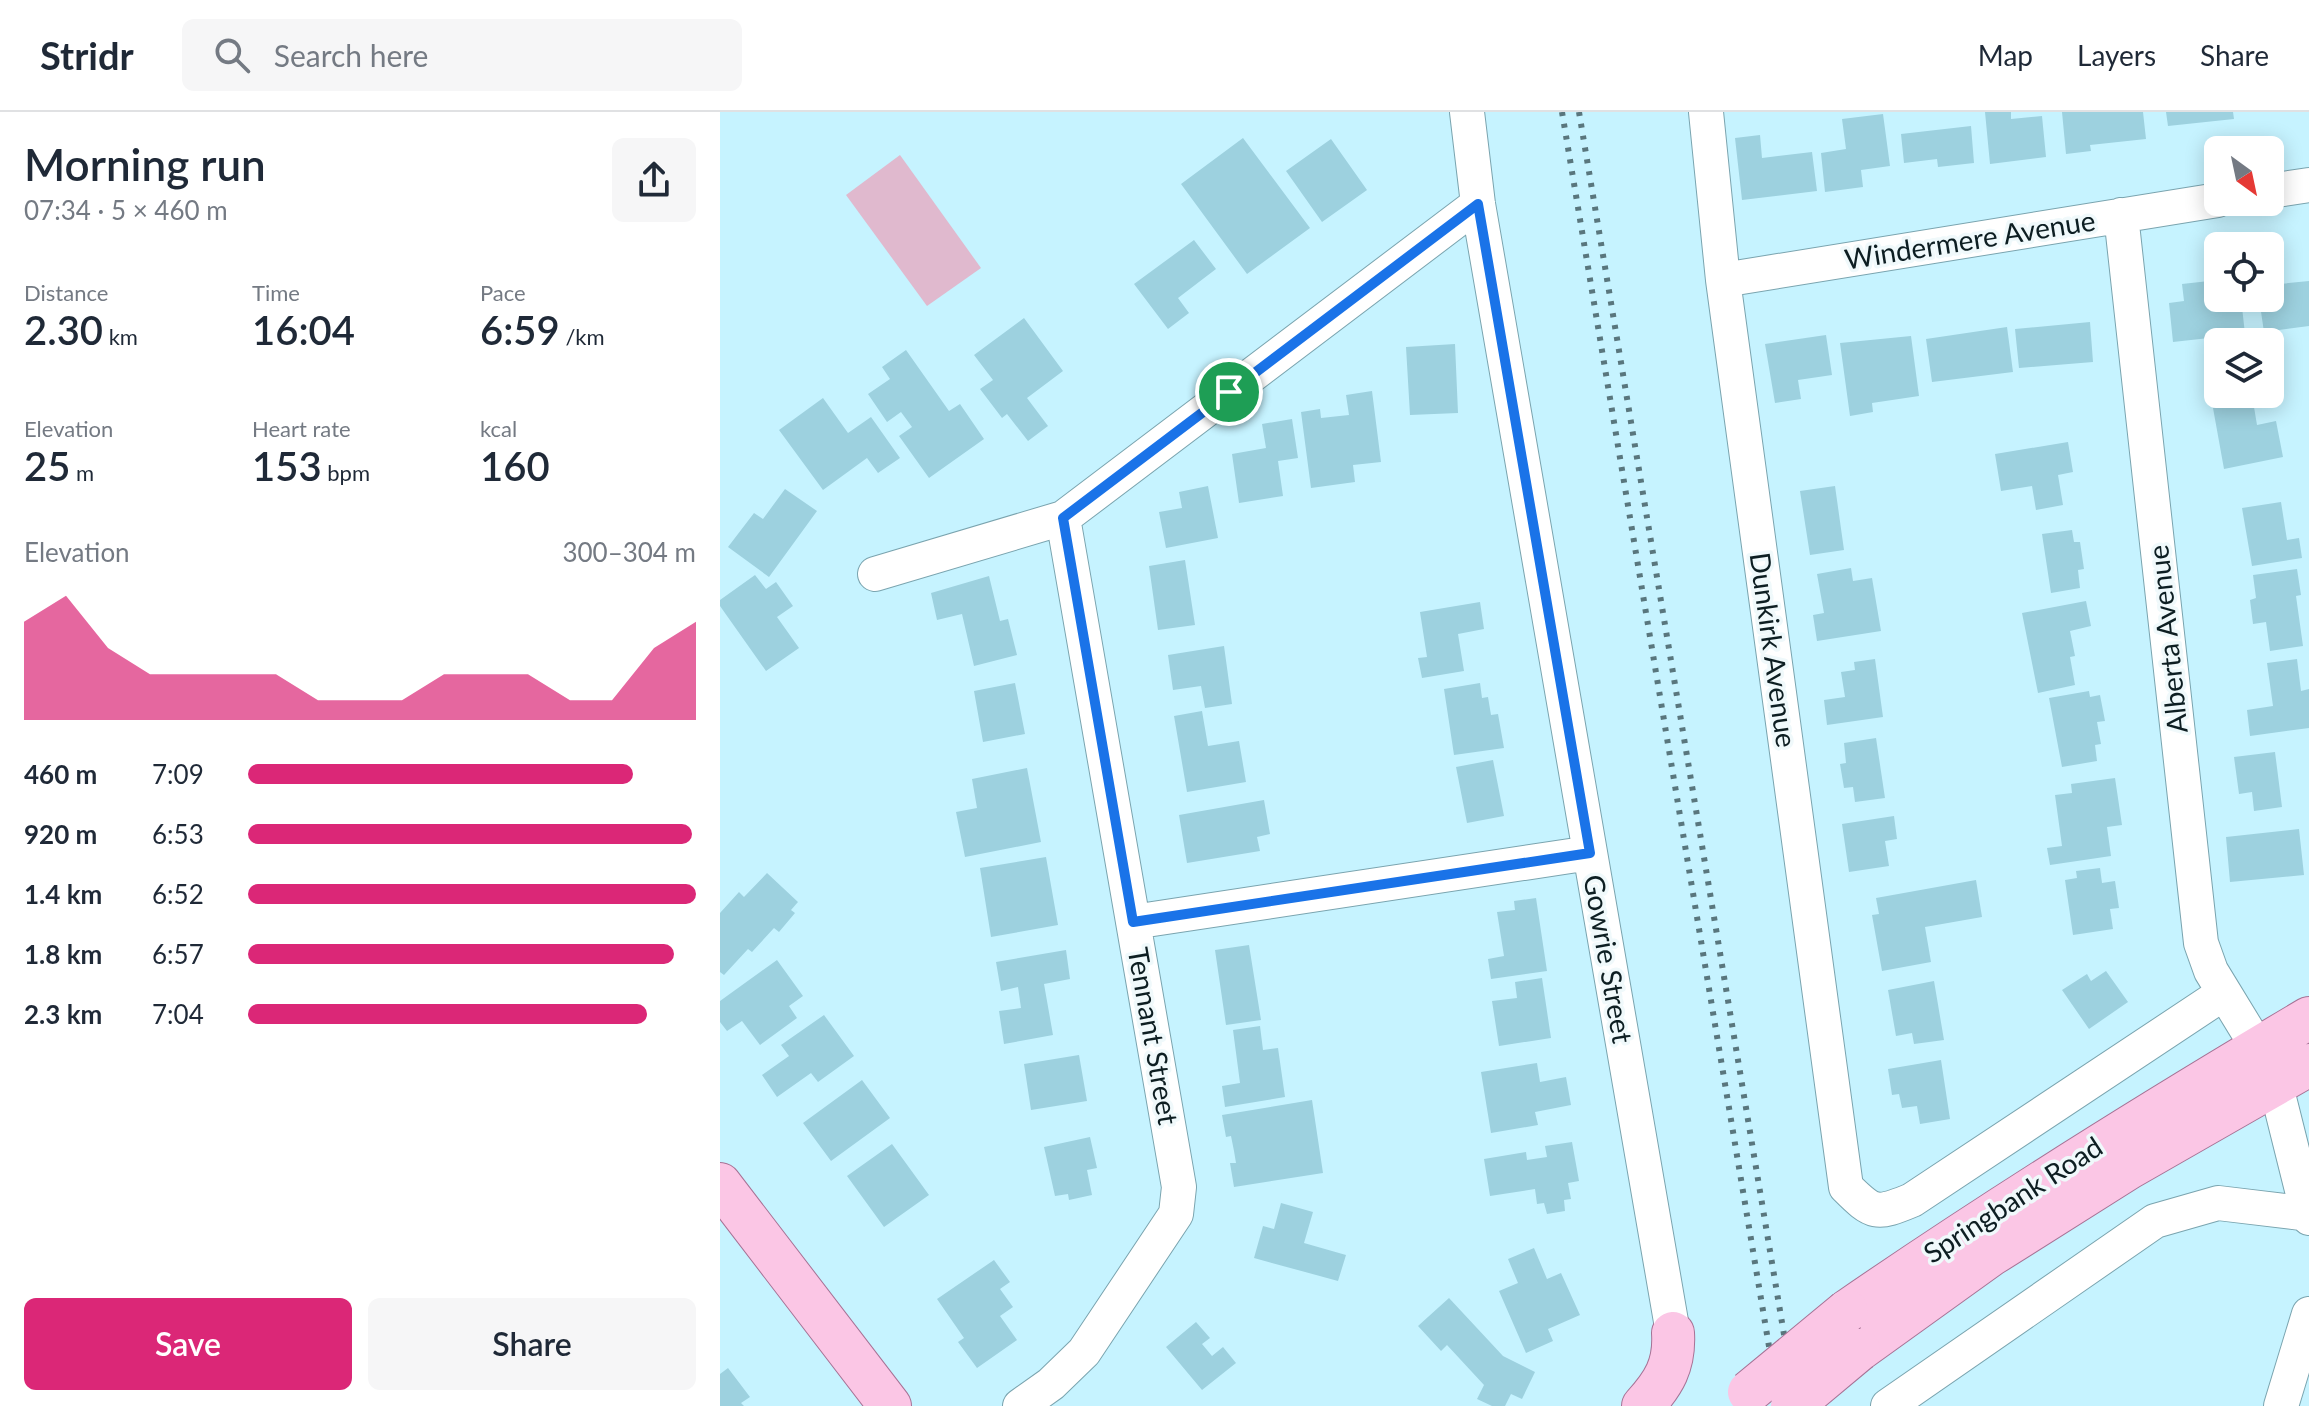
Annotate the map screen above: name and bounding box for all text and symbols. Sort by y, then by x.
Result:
search box [182,19,742,91]
text: Stridr [40,32,134,78]
icon: search [210,33,254,77]
text: Search here [274,37,428,73]
text: Map [1978,38,2033,72]
text: Layers [2077,38,2156,72]
text: Share [2200,38,2269,72]
north arrow [2204,136,2284,216]
map controls [2204,136,2284,408]
text: Morning run [24,138,266,190]
button: share [612,138,696,222]
text: 07:34 · 5 × 460 m [24,194,228,226]
street label: Windermere Avenue [1842,202,2097,276]
button: locate [2204,232,2284,312]
text: Distance [24,279,108,306]
text: Time [252,279,300,306]
text: Pace [480,279,526,306]
text: 2.30 [24,306,103,354]
text: 16:04 [252,306,355,354]
text: 6:59 [480,306,560,354]
text: km [103,323,138,350]
text: /km [560,323,605,350]
button: layers [2204,328,2284,408]
pin [1195,358,1263,426]
icon: arrive [1207,370,1251,414]
text: Elevation [24,415,113,442]
text: Heart rate [252,415,351,442]
text: kcal [480,415,517,442]
text: 25 [24,442,70,490]
text: 153 [252,442,322,490]
text: 160 [480,442,550,490]
text: m [70,459,94,486]
text: bpm [322,459,370,486]
text: Elevation [24,536,130,568]
text: 300–304 m [562,536,696,568]
street label: Alberta Avenue [2140,543,2194,735]
street label: Dunkirk Avenue [1743,550,1805,750]
text: 460 m [24,758,97,790]
text: 7:09 [152,758,204,790]
text: 920 m [24,818,97,850]
text: 6:53 [152,818,204,850]
street label: Gowrie Street [1577,872,1641,1046]
text: 1.4 km [24,878,102,910]
text: 6:52 [152,878,204,910]
text: 1.8 km [24,938,102,970]
text: 6:57 [152,938,204,970]
street label: Tennant Street [1122,945,1186,1127]
text: 2.3 km [24,998,102,1030]
text: 7:04 [152,998,204,1030]
street label: Springbank Road [1917,1129,2108,1270]
button: Save [24,1298,352,1390]
button: Share [368,1298,696,1390]

